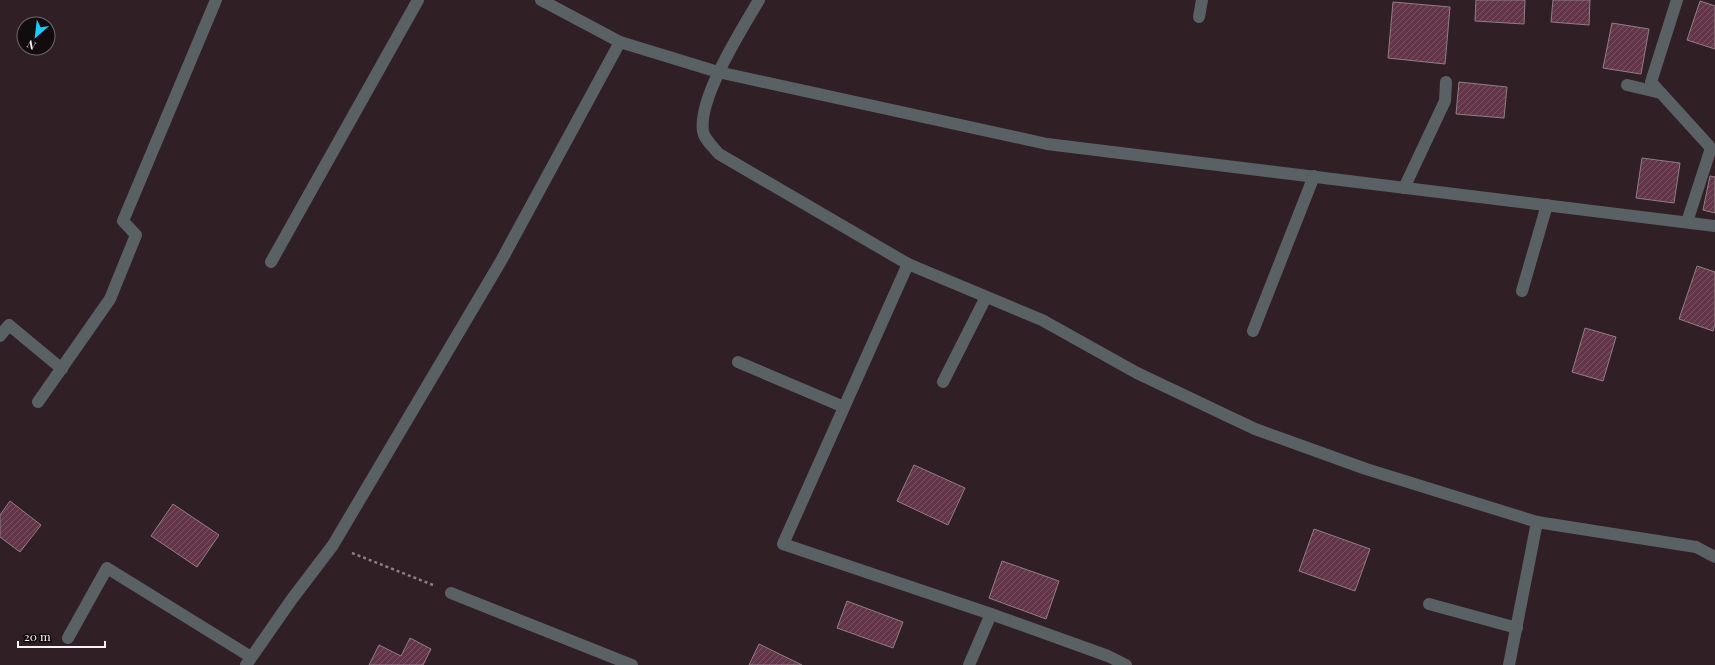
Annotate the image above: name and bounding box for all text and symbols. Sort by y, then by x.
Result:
north arrow [16,16,56,56]
text: N [24,37,38,54]
scale bar [18,623,105,649]
text: 20 m [24,628,51,644]

